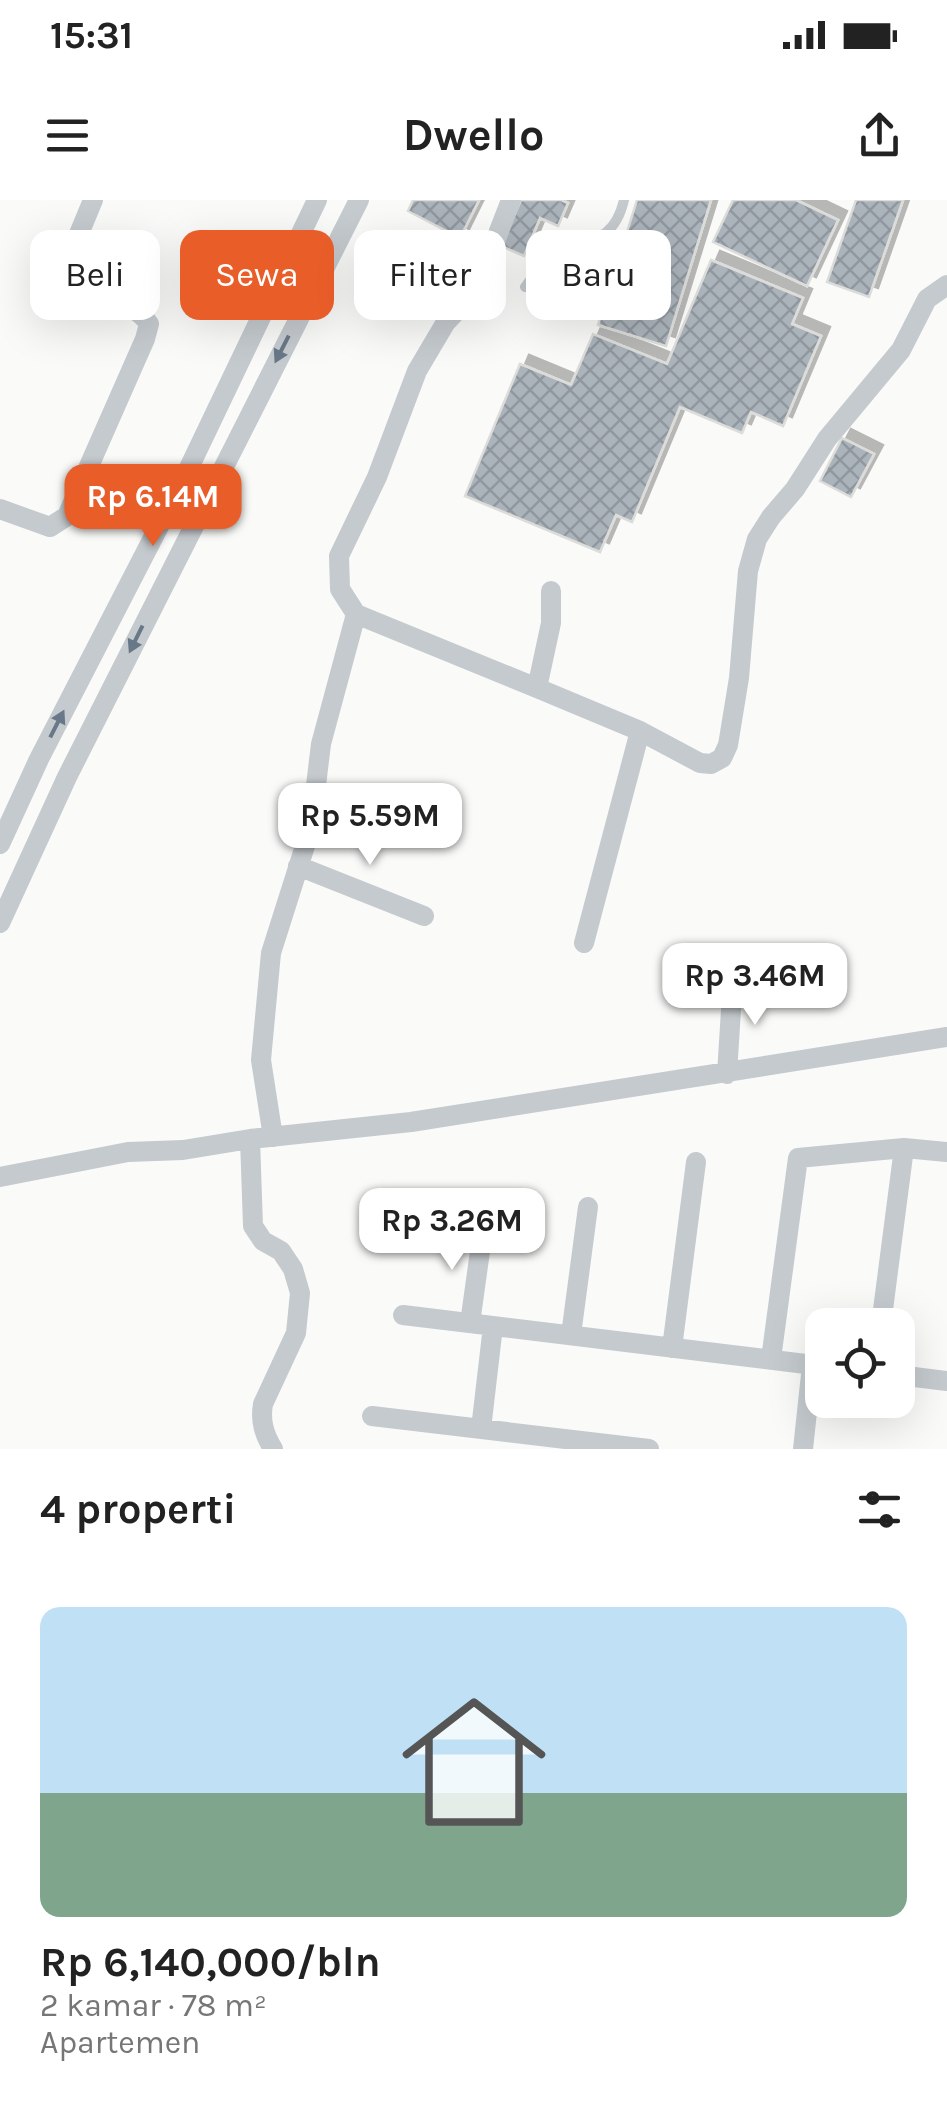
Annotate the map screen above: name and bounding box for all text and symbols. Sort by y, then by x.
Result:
text: 15:31 [50,13,133,58]
icon: menu [40,108,95,163]
icon: share [852,108,907,163]
text: Dwello [403,109,544,161]
chip: Beli [30,230,160,320]
chip: Sewa [180,230,334,320]
chip: Filter [354,230,506,320]
chip: Baru [526,230,671,320]
one-way arrow [274,335,291,364]
pin: Rp 6.14M [50,464,256,549]
text: Rp 6.14M [87,478,219,515]
one-way arrow [128,625,145,654]
one-way arrow [48,709,65,738]
pin: Rp 5.59M [267,783,473,868]
text: Rp 5.59M [300,797,440,834]
pin: Rp 3.46M [652,943,858,1028]
text: Rp 3.46M [684,957,826,994]
pin: Rp 3.26M [349,1188,555,1273]
text: Rp 3.26M [381,1202,523,1239]
map controls [805,1308,915,1418]
button: locate [805,1308,915,1418]
icon: filters [852,1482,907,1537]
text: 4 properti [40,1484,236,1534]
icon: home [384,1672,564,1852]
text: Rp 6,140,000/bln [40,1937,381,1987]
text: 2 kamar · 78 m² [40,1987,267,2024]
text: Apartemen [40,2024,200,2061]

